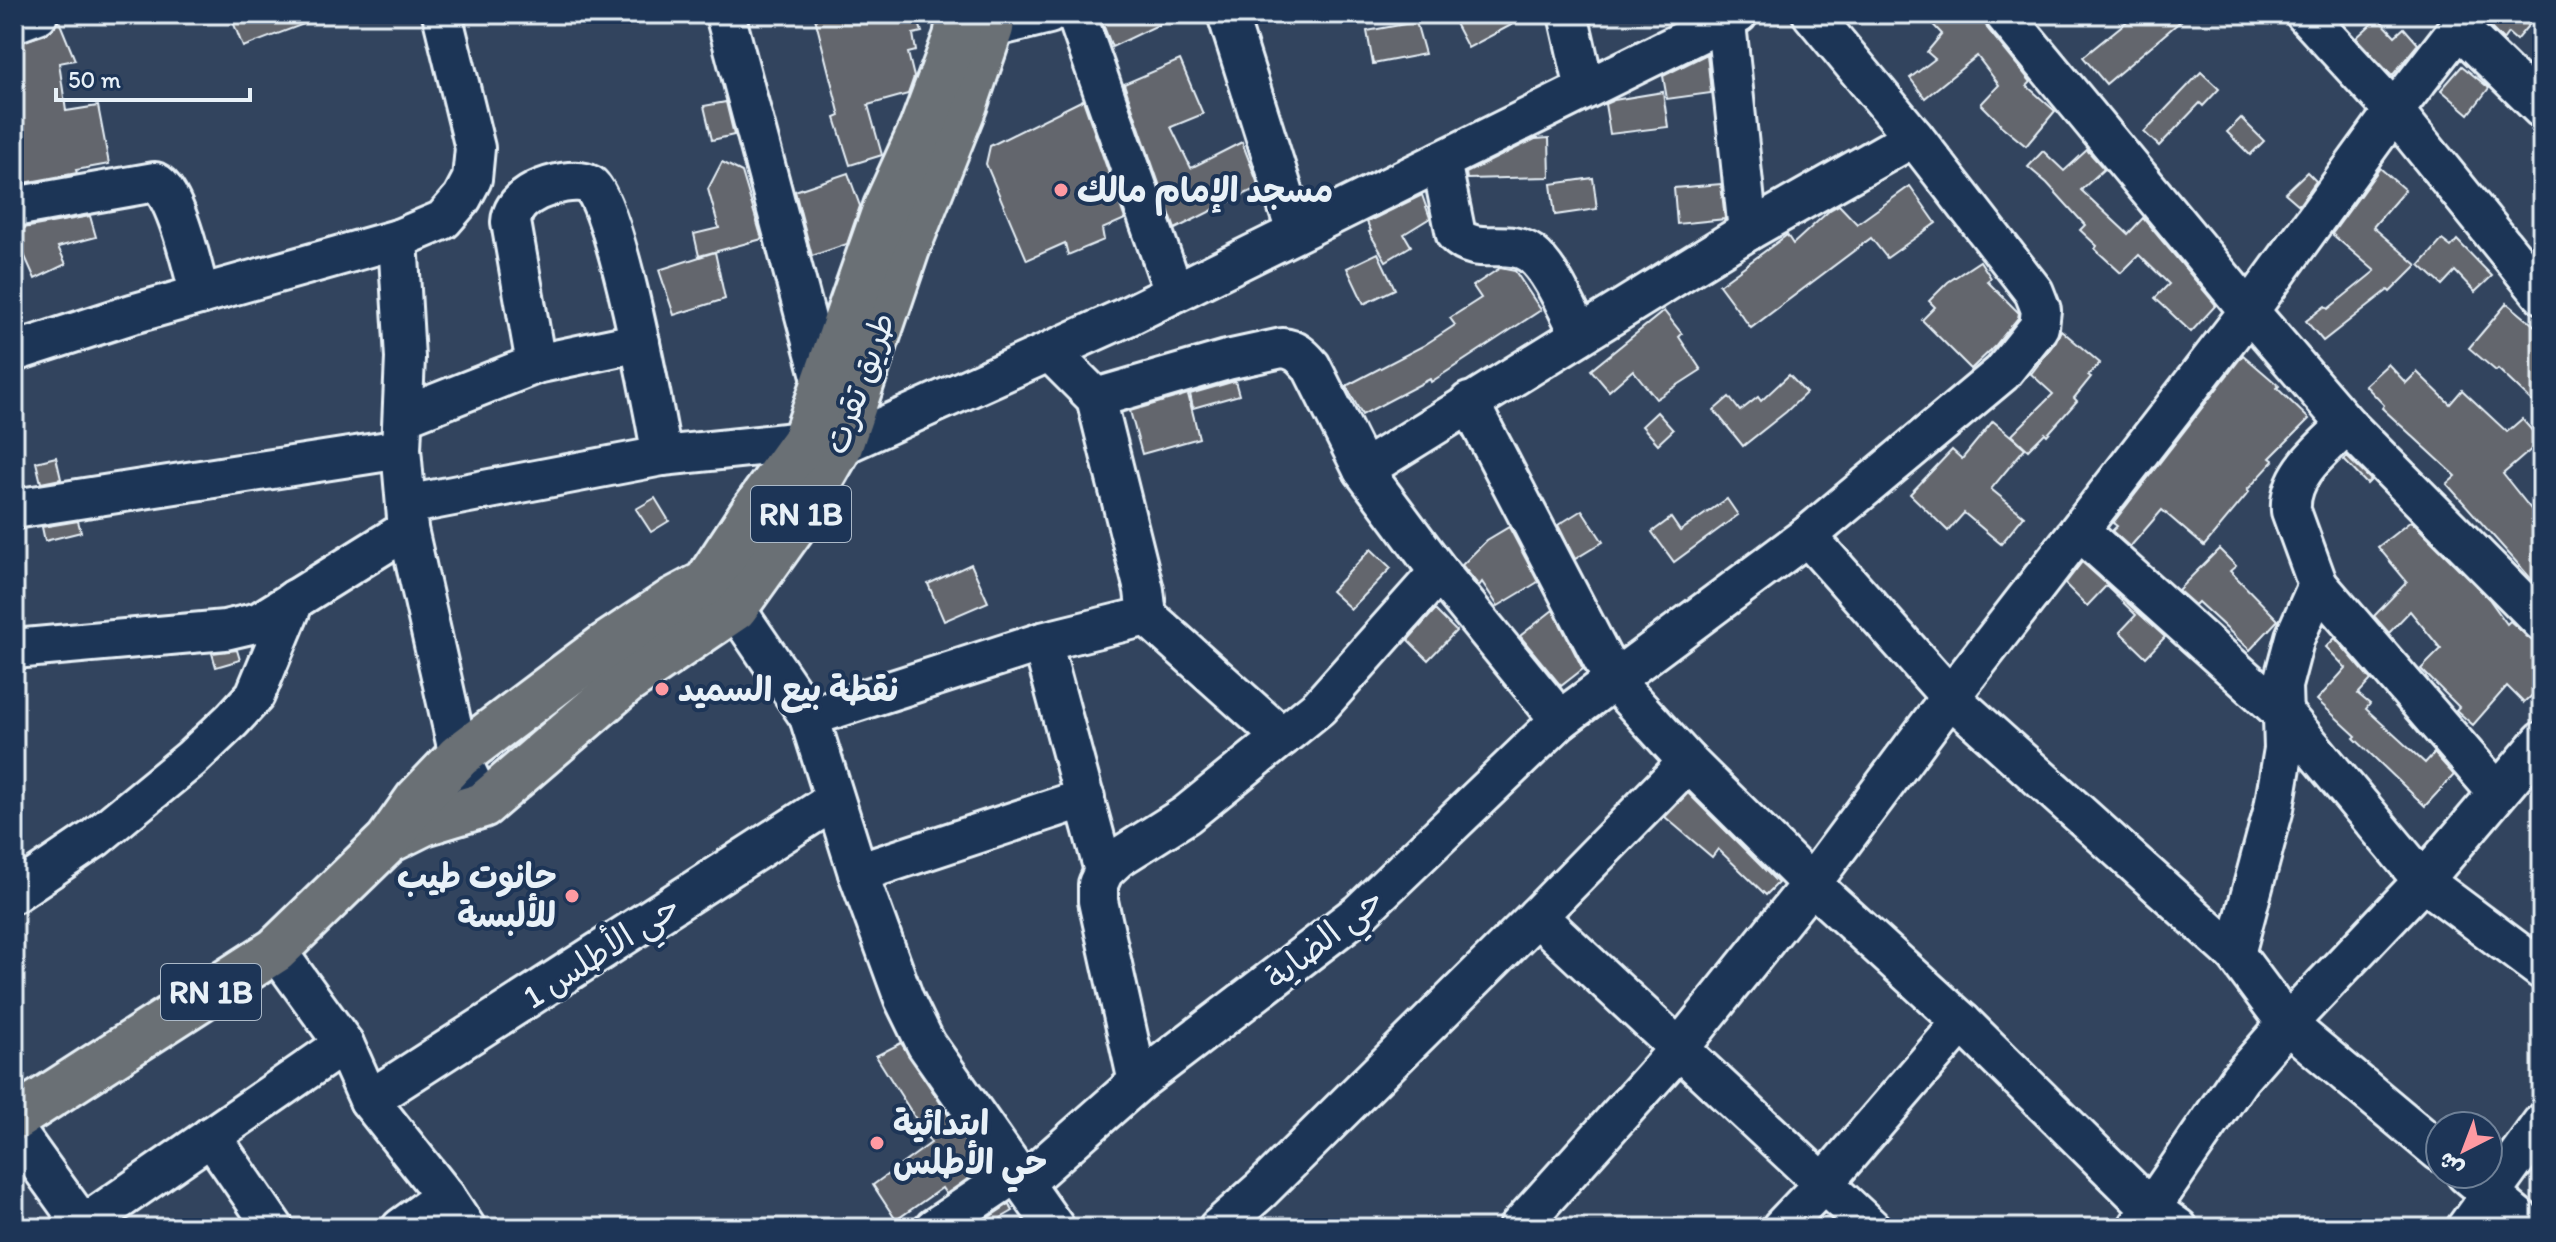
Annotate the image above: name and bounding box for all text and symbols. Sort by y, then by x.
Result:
scale bar [56,52,250,102]
text: 50 m [68,65,121,94]
place label: مسجد الإمام مالك [1077,170,1333,216]
marker: مسجد الإمام مالك [1052,181,1070,199]
street label: طريق تقرت [815,307,904,460]
road number: RN 1B [751,486,851,542]
place label: نقطة بيع السميد [678,669,899,713]
marker: نقطة بيع السميد [653,680,671,698]
place label: حانوت طيب للألبسة [397,856,556,936]
street label: حي الضاية [1257,879,1397,1005]
street label: حي الأطلس 1 [514,884,692,1025]
marker: حانوت طيب للألبسة [563,887,581,905]
road number: RN 1B [161,964,261,1020]
place label: ابتدائية حي الأطلس [893,1103,1047,1193]
north arrow [2424,1110,2504,1190]
marker: ابتدائية حي الأطلس [868,1134,886,1152]
text: ش [2433,1146,2469,1183]

